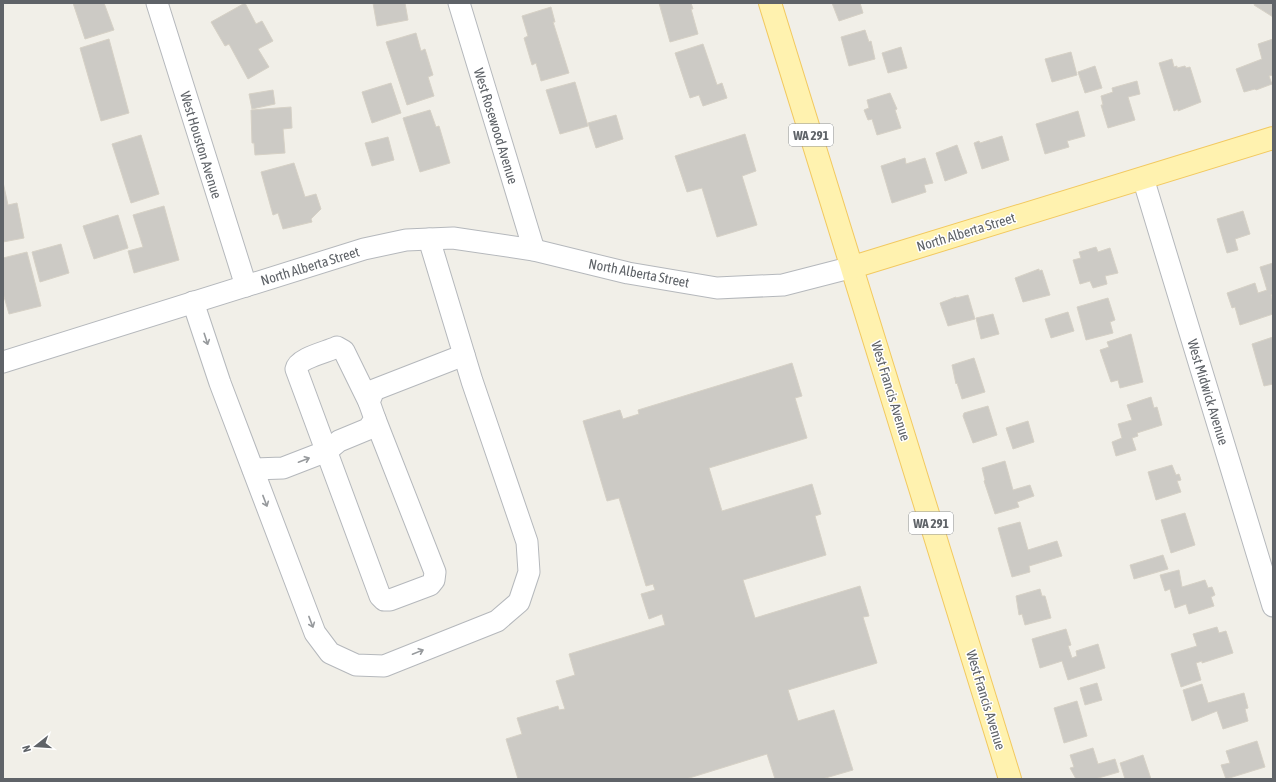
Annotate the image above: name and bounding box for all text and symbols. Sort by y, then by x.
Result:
street label: West Rosewood Avenue [471,66,521,186]
street label: West Houston Avenue [177,89,225,201]
road number: WA 291 [789,124,833,146]
street label: North Alberta Street [915,209,1017,255]
street label: North Alberta Street [259,243,361,289]
street label: North Alberta Street [587,255,691,291]
one-way arrow [202,333,210,345]
street label: West Midwick Avenue [1184,337,1232,447]
street label: West Francis Avenue [868,339,914,443]
one-way arrow [297,455,309,463]
one-way arrow [261,494,269,506]
road number: WA 291 [909,512,953,534]
one-way arrow [307,616,315,628]
one-way arrow [412,648,424,656]
street label: West Francis Avenue [963,648,1009,752]
north arrow [16,726,56,766]
text: N [20,744,33,754]

